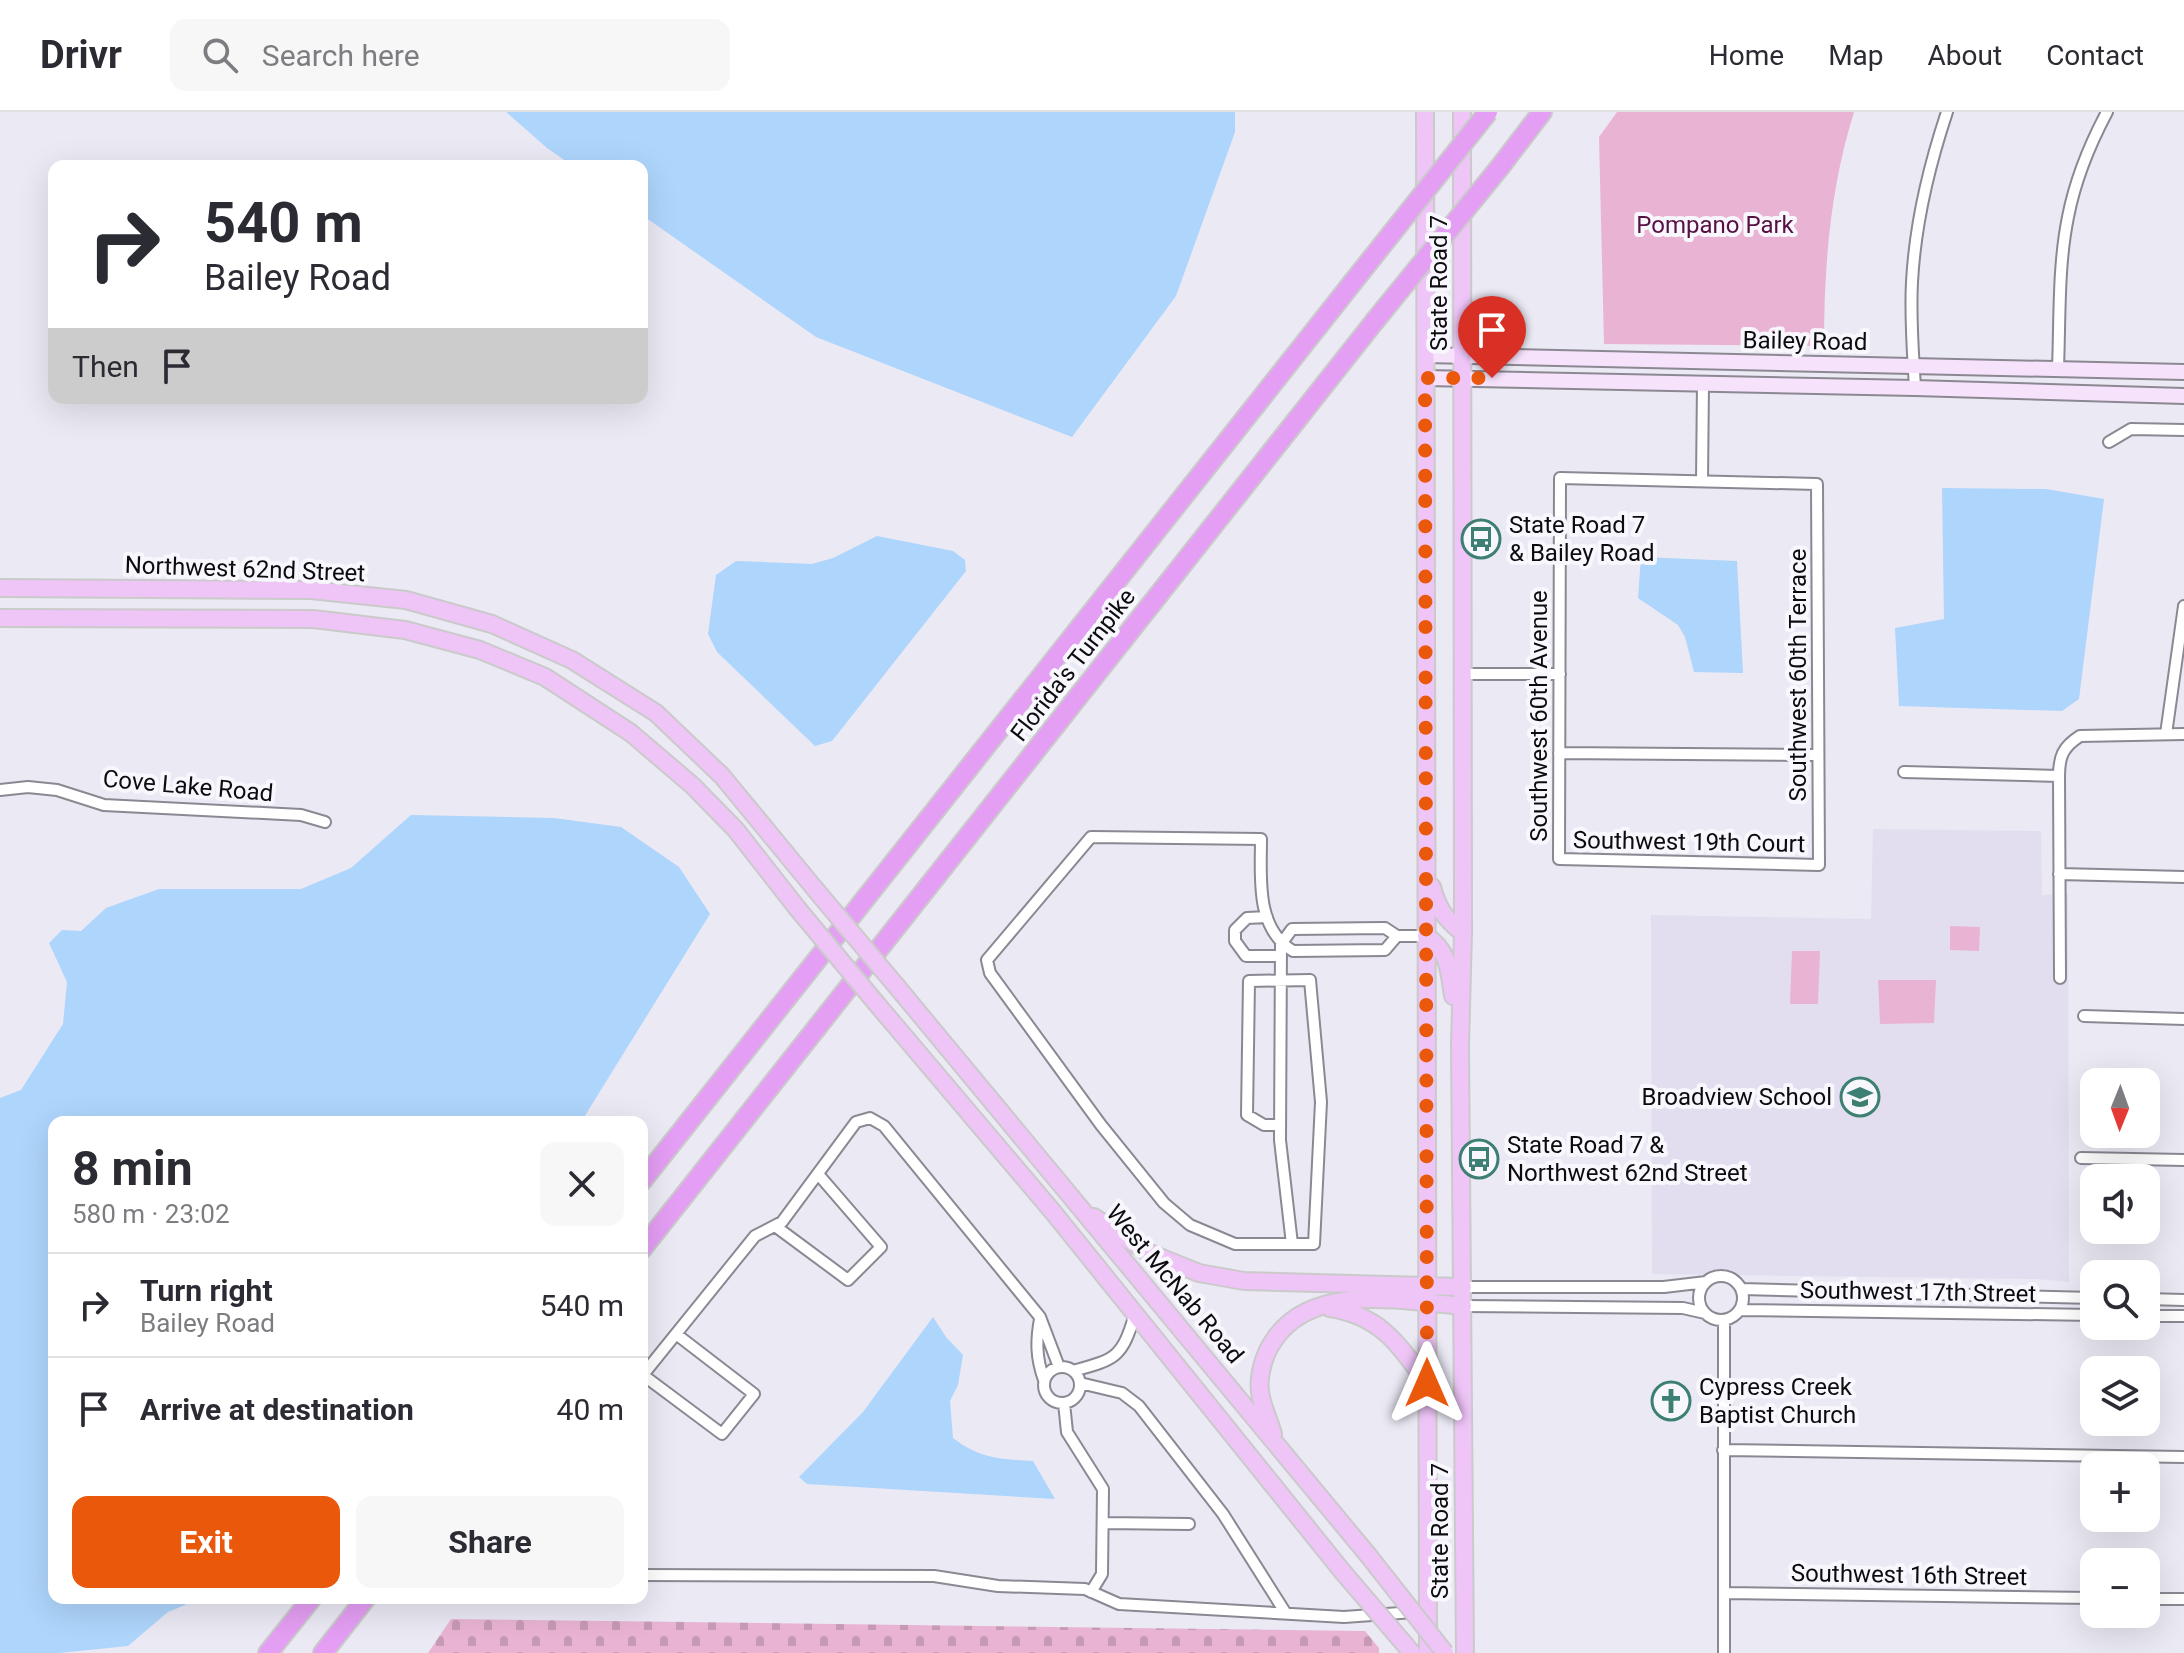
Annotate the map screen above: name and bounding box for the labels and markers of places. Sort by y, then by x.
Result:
pin [1458,296,1526,378]
place label: State Road 7 & Bailey Road [1509,511,1655,567]
bus stop icon: State Road 7 & Bailey Road [1460,518,1502,560]
school or university icon: Broadview School [1839,1076,1881,1118]
place label: Broadview School [1641,1083,1832,1111]
place label: State Road 7 & Northwest 62nd Street [1507,1131,1748,1187]
bus stop icon: State Road 7 & Northwest 62nd Street [1458,1138,1500,1180]
place label: Cypress Creek Baptist Church [1699,1373,1856,1429]
church icon: Cypress Creek Baptist Church [1650,1380,1692,1422]

